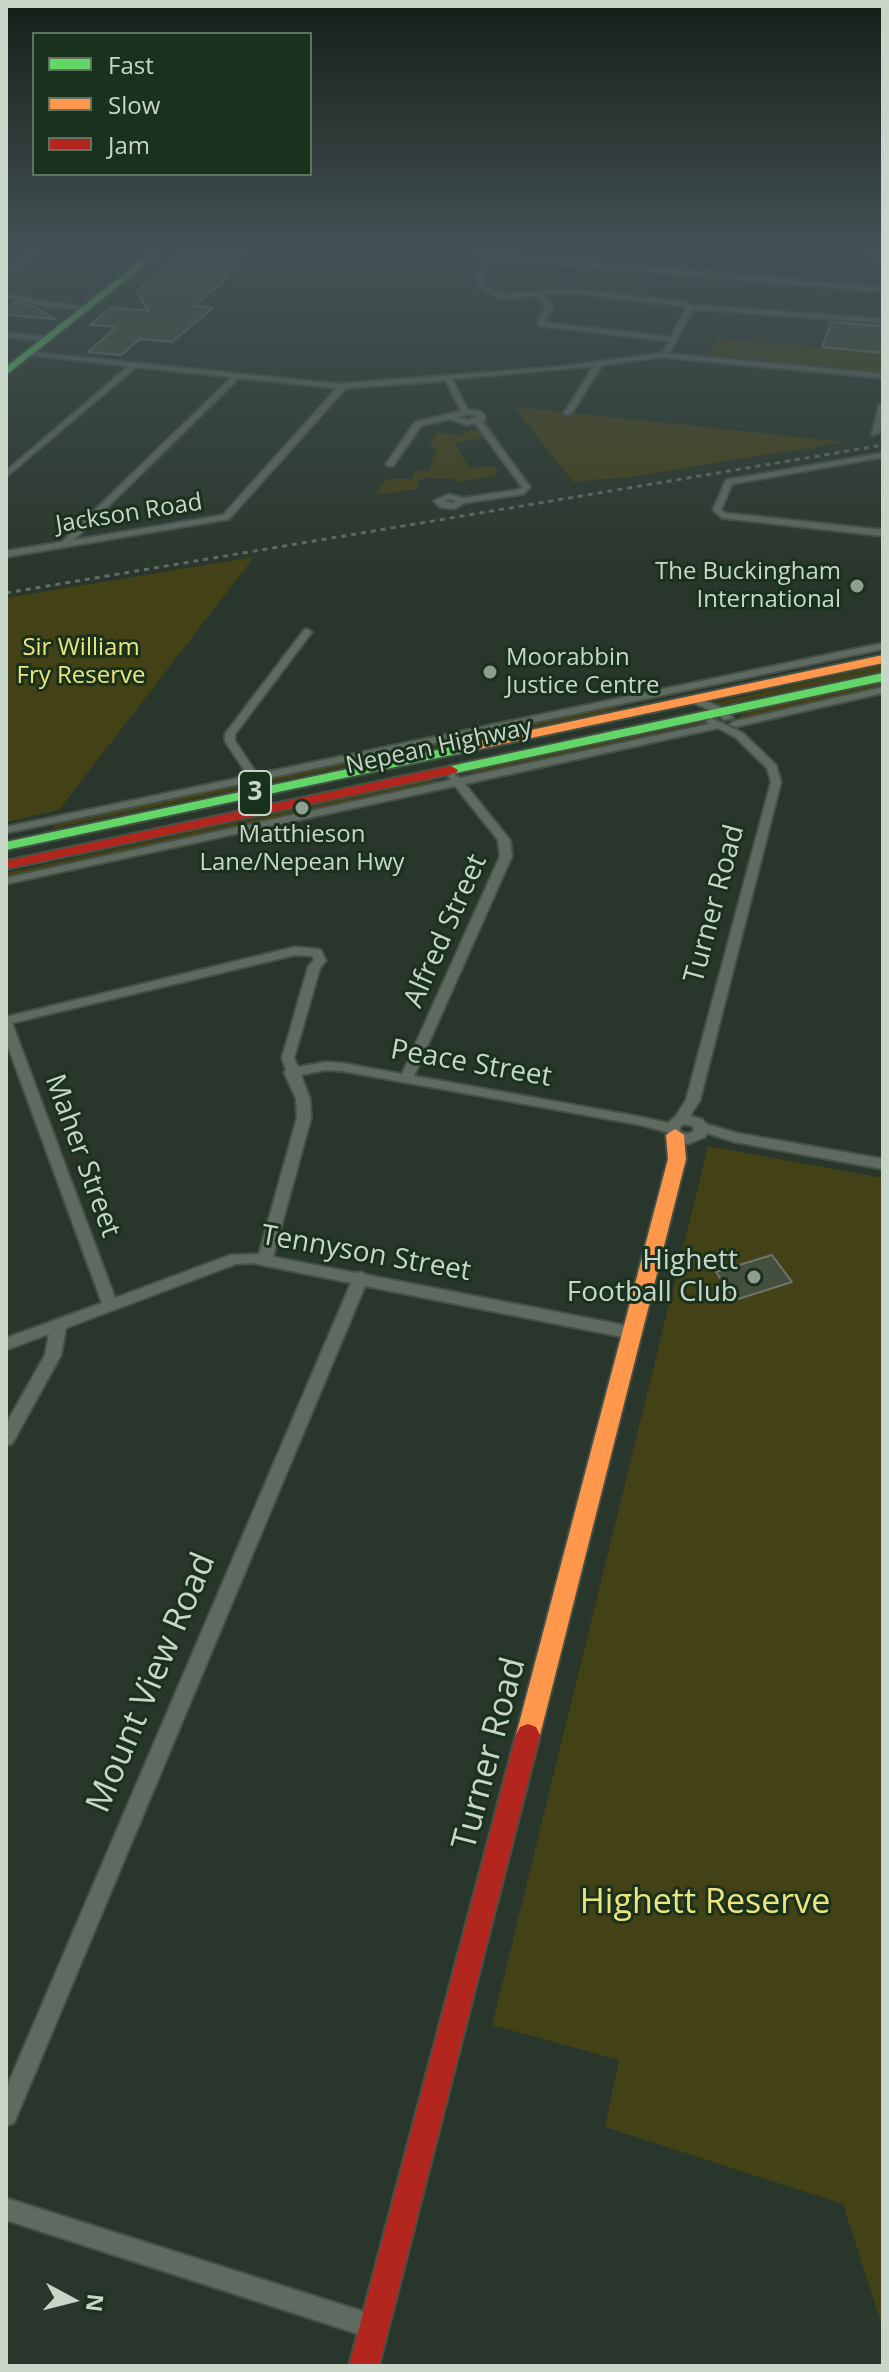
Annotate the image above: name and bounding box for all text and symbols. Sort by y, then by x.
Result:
legend [32,32,312,176]
text: Fast [108,48,154,81]
text: Slow [108,88,160,121]
text: Jam [108,128,150,161]
street label: Jackson Road [54,488,204,540]
place label: The Buckingham International [655,558,841,614]
marker: The Buckingham International [848,577,866,595]
park label: Sir William Fry Reserve [17,634,145,690]
place label: Moorabbin Justice Centre [506,644,660,700]
marker: Moorabbin Justice Centre [481,663,499,681]
street label: Nepean Highway [343,713,535,781]
road number: 3 [239,771,271,815]
marker: Matthieson Lane/Nepean Hwy [293,799,311,817]
place label: Matthieson Lane/Nepean Hwy [199,821,405,877]
street label: Turner Road [678,821,752,987]
street label: Alfred Street [397,849,495,1013]
street label: Peace Street [388,1033,554,1095]
street label: Maher Street [37,1070,127,1242]
street label: Tennyson Street [259,1219,473,1289]
place label: Highett Football Club [567,1244,738,1310]
marker: Highett Football Club [745,1268,763,1286]
street label: Mount View Road [79,1547,225,1819]
street label: Turner Road [445,1653,535,1855]
park label: Highett Reserve [580,1883,830,1923]
north arrow [32,2260,112,2340]
text: N [80,2292,112,2314]

